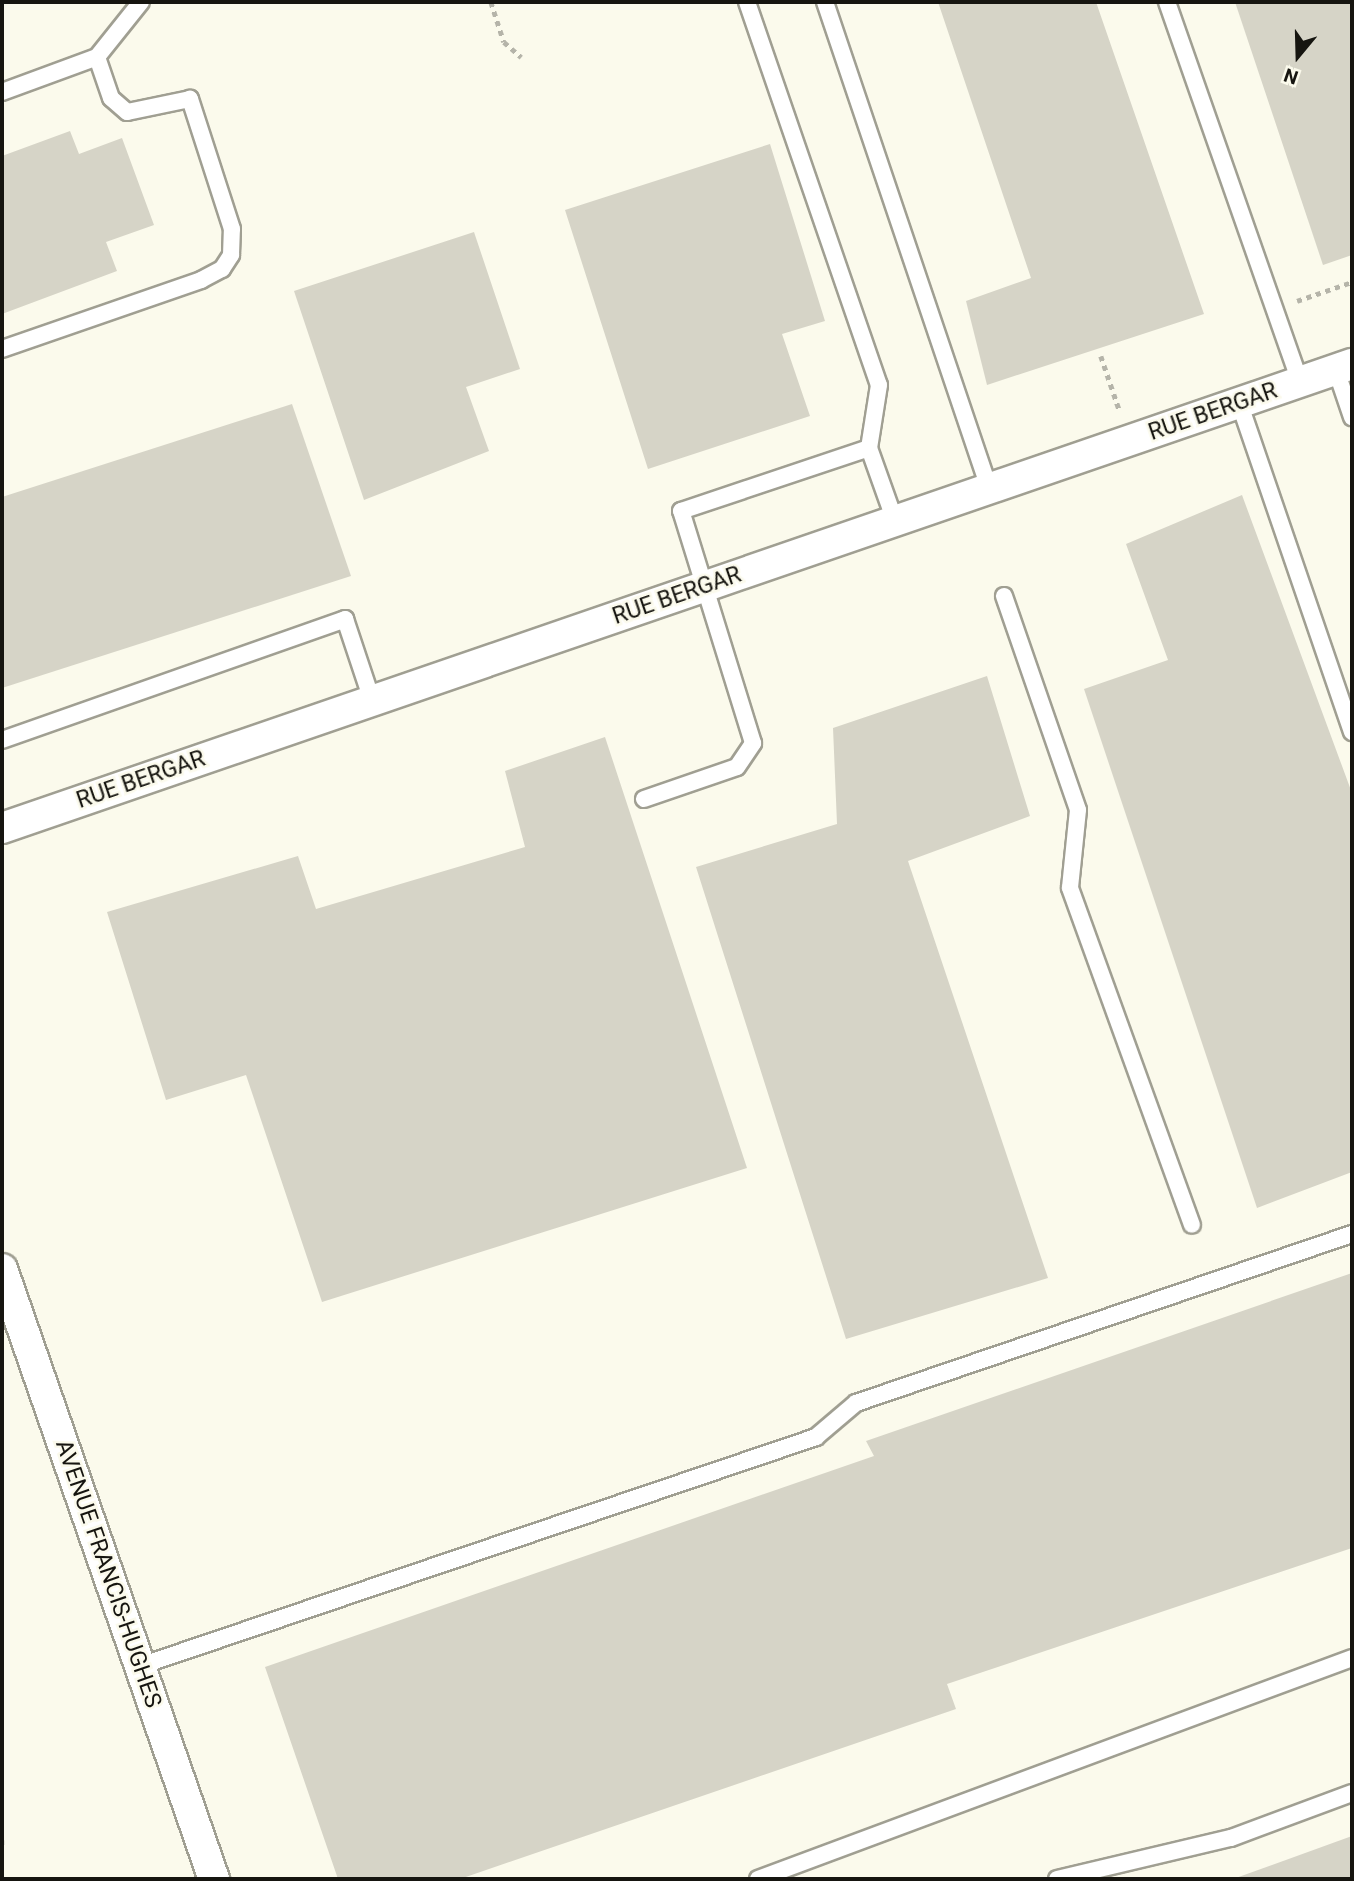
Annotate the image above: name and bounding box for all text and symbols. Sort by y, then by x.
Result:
north arrow [1263,21,1333,91]
text: N [1281,63,1301,89]
street label: RUE BERGAR [1145,377,1281,447]
street label: RUE BERGAR [609,561,745,631]
street label: RUE BERGAR [73,745,209,815]
street label: AVENUE FRANCIS-HUGHES [49,1436,167,1712]

